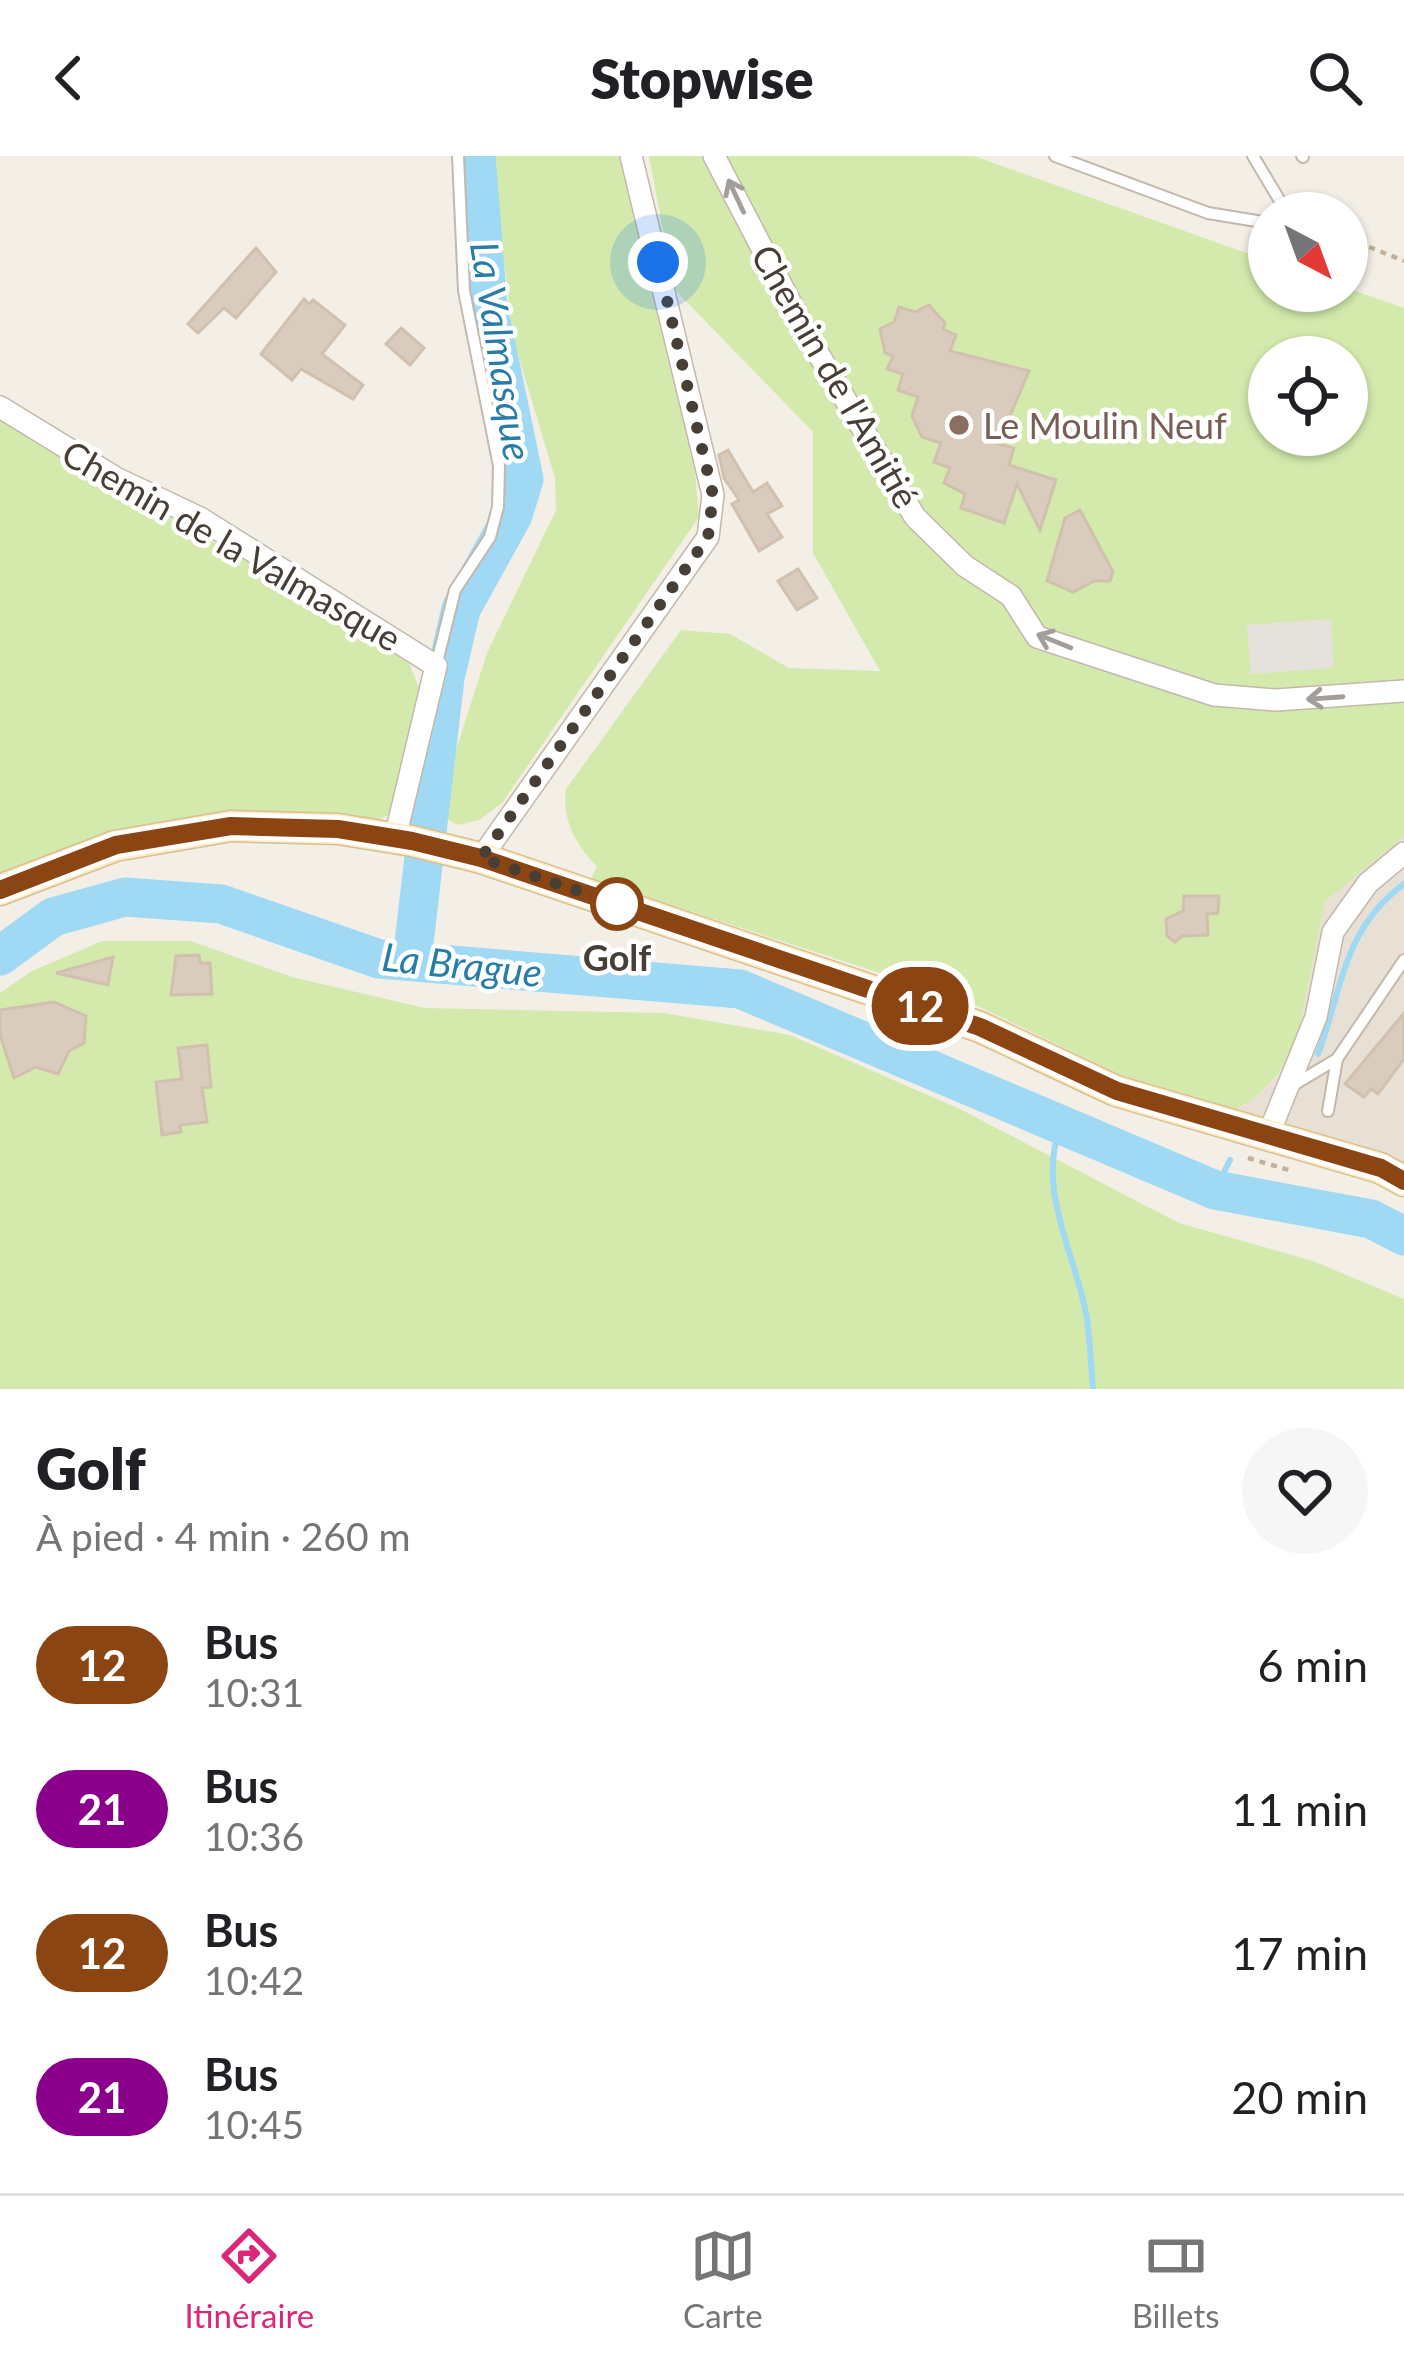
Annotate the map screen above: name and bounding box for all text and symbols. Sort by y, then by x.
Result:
icon: back [36,45,102,111]
icon: search [1302,45,1368,111]
text: Stopwise [591,46,813,111]
one-way arrow [724,179,746,215]
north arrow [1248,192,1368,312]
map controls [1248,192,1368,456]
your location [628,232,688,292]
street label: Chemin de l'Amitié [743,237,929,515]
water label: La Valmasque [462,238,542,464]
button: locate [1248,336,1368,456]
place label: Le Moulin Neuf [983,403,1227,447]
marker: Le Moulin Neuf [946,412,972,438]
street label: Chemin de la Valmasque [55,430,409,660]
one-way arrow [1036,629,1073,650]
one-way arrow [1306,687,1345,710]
marker: Golf [592,879,642,929]
water label: La Brague [380,933,544,995]
place label: Golf [583,935,651,979]
line badge: 12 [866,967,974,1045]
text: 12 [896,981,944,1031]
button: heart [1242,1428,1368,1554]
text: Golf [36,1434,146,1502]
text: À pied · 4 min · 260 m [36,1513,411,1559]
text: Bus [204,1615,278,1669]
text: 6 min [1257,1638,1368,1692]
text: 12 [78,1640,126,1690]
text: 10:31 [204,1669,304,1715]
text: Bus [204,1759,278,1813]
text: 11 min [1231,1782,1368,1836]
text: 21 [78,1784,126,1834]
text: 10:36 [204,1813,304,1859]
text: Bus [204,1903,278,1957]
text: 17 min [1231,1926,1368,1980]
text: 12 [78,1928,126,1978]
text: 10:42 [204,1957,304,2003]
text: Bus [204,2047,278,2101]
text: 20 min [1231,2070,1368,2124]
text: 21 [78,2072,126,2122]
text: 10:45 [204,2101,304,2147]
tab: Itinéraire [184,2223,314,2335]
tab: Carte [683,2223,763,2335]
tab: Billets [1132,2223,1220,2335]

